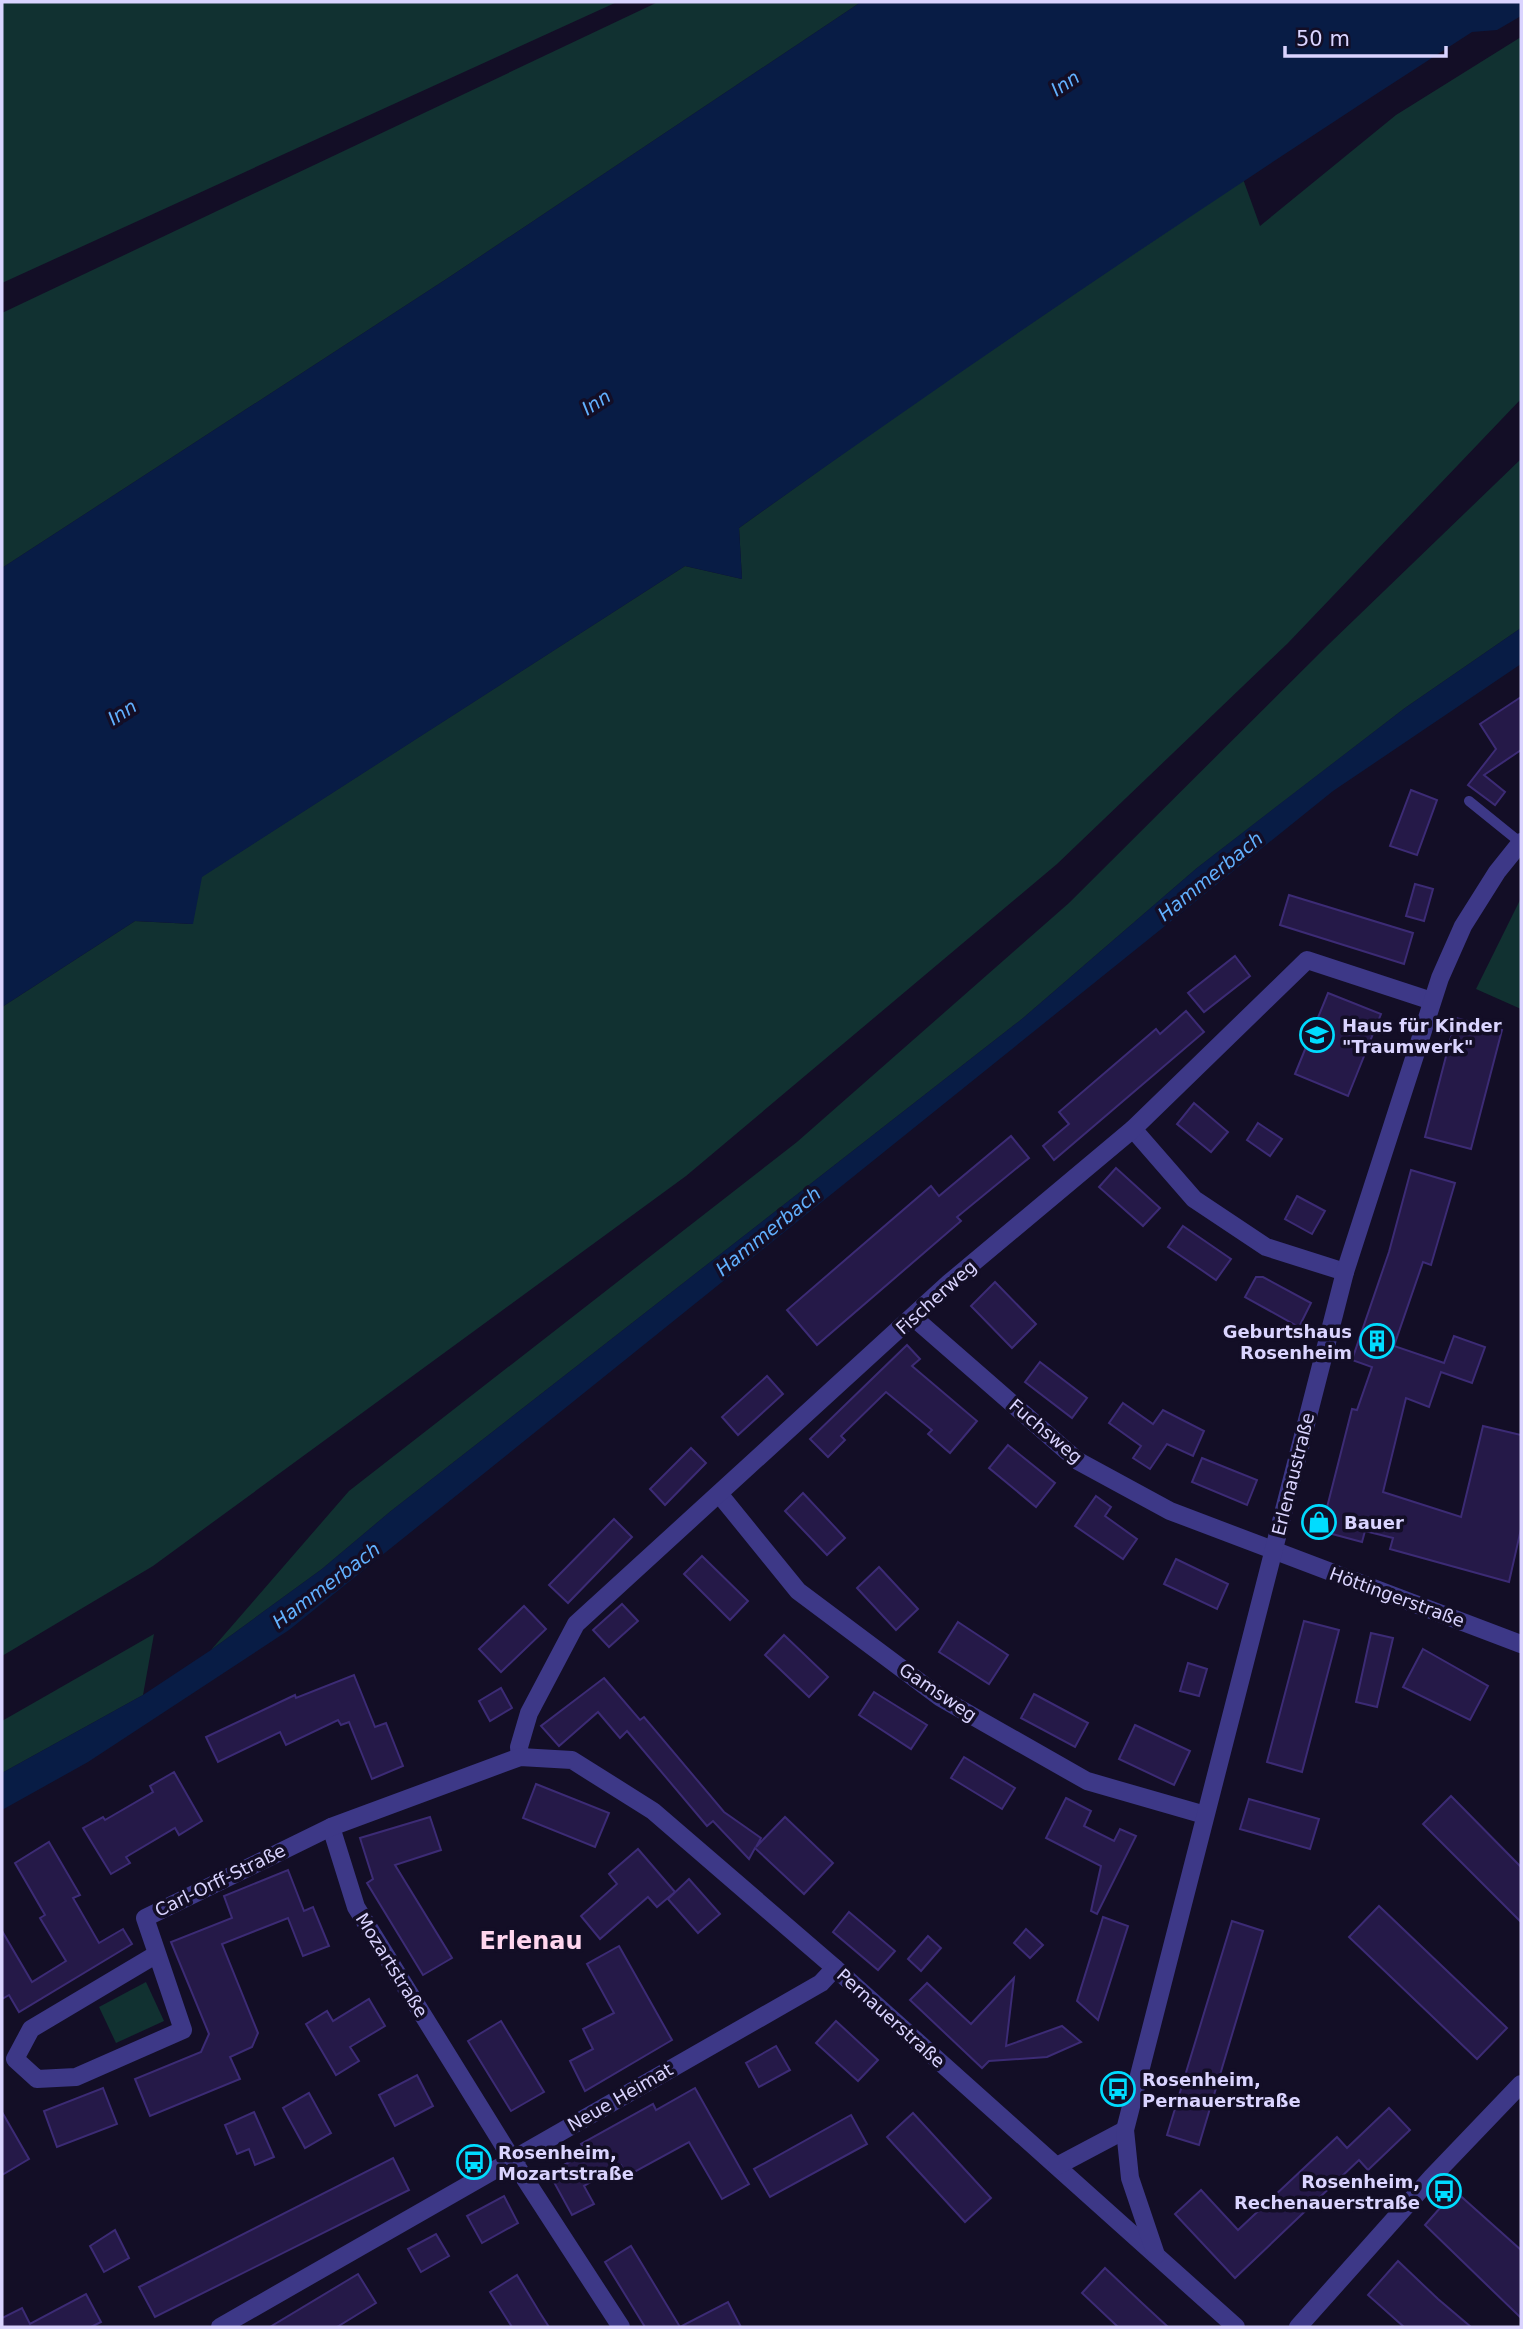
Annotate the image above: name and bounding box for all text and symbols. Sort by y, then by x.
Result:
scale bar [1285,14,1446,58]
text: 50 m [1296,27,1350,51]
water label: Inn [1047,66,1083,100]
water label: Inn [578,385,614,419]
water label: Inn [104,695,140,729]
water label: Hammerbach [1153,827,1267,925]
place label: Haus für Kinder "Traumwerk" [1342,1015,1502,1057]
school or university icon: Haus für Kinder "Traumwerk" [1298,1016,1336,1054]
water label: Hammerbach [711,1182,825,1280]
street label: Fischerweg [892,1256,980,1338]
place label: Geburtshaus Rosenheim [1223,1321,1352,1363]
building icon: Geburtshaus Rosenheim [1358,1322,1396,1360]
street label: Fuchsweg [1005,1394,1087,1468]
street label: Erlenaustraße [1268,1410,1318,1538]
shop icon: Bauer [1300,1503,1338,1541]
place label: Bauer [1344,1512,1404,1533]
water label: Hammerbach [268,1538,384,1632]
street label: Höttingerstraße [1327,1563,1467,1631]
street label: Gamsweg [895,1658,981,1726]
street label: Carl-Orff-Straße [151,1839,289,1921]
street label: Mozartstraße [352,1909,432,2021]
district label: Erlenau [479,1927,583,1955]
street label: Pernauerstraße [833,1964,949,2072]
street label: Neue Heimat [564,2058,676,2136]
place label: Rosenheim, Pernauerstraße [1142,2069,1301,2111]
bus stop icon: Rosenheim, Pernauerstraße [1099,2070,1137,2108]
place label: Rosenheim, Mozartstraße [498,2142,634,2184]
bus stop icon: Rosenheim, Mozartstraße [455,2143,493,2181]
place label: Rosenheim, Rechenauerstraße [1234,2171,1420,2213]
bus stop icon: Rosenheim, Rechenauerstraße [1425,2172,1463,2210]

